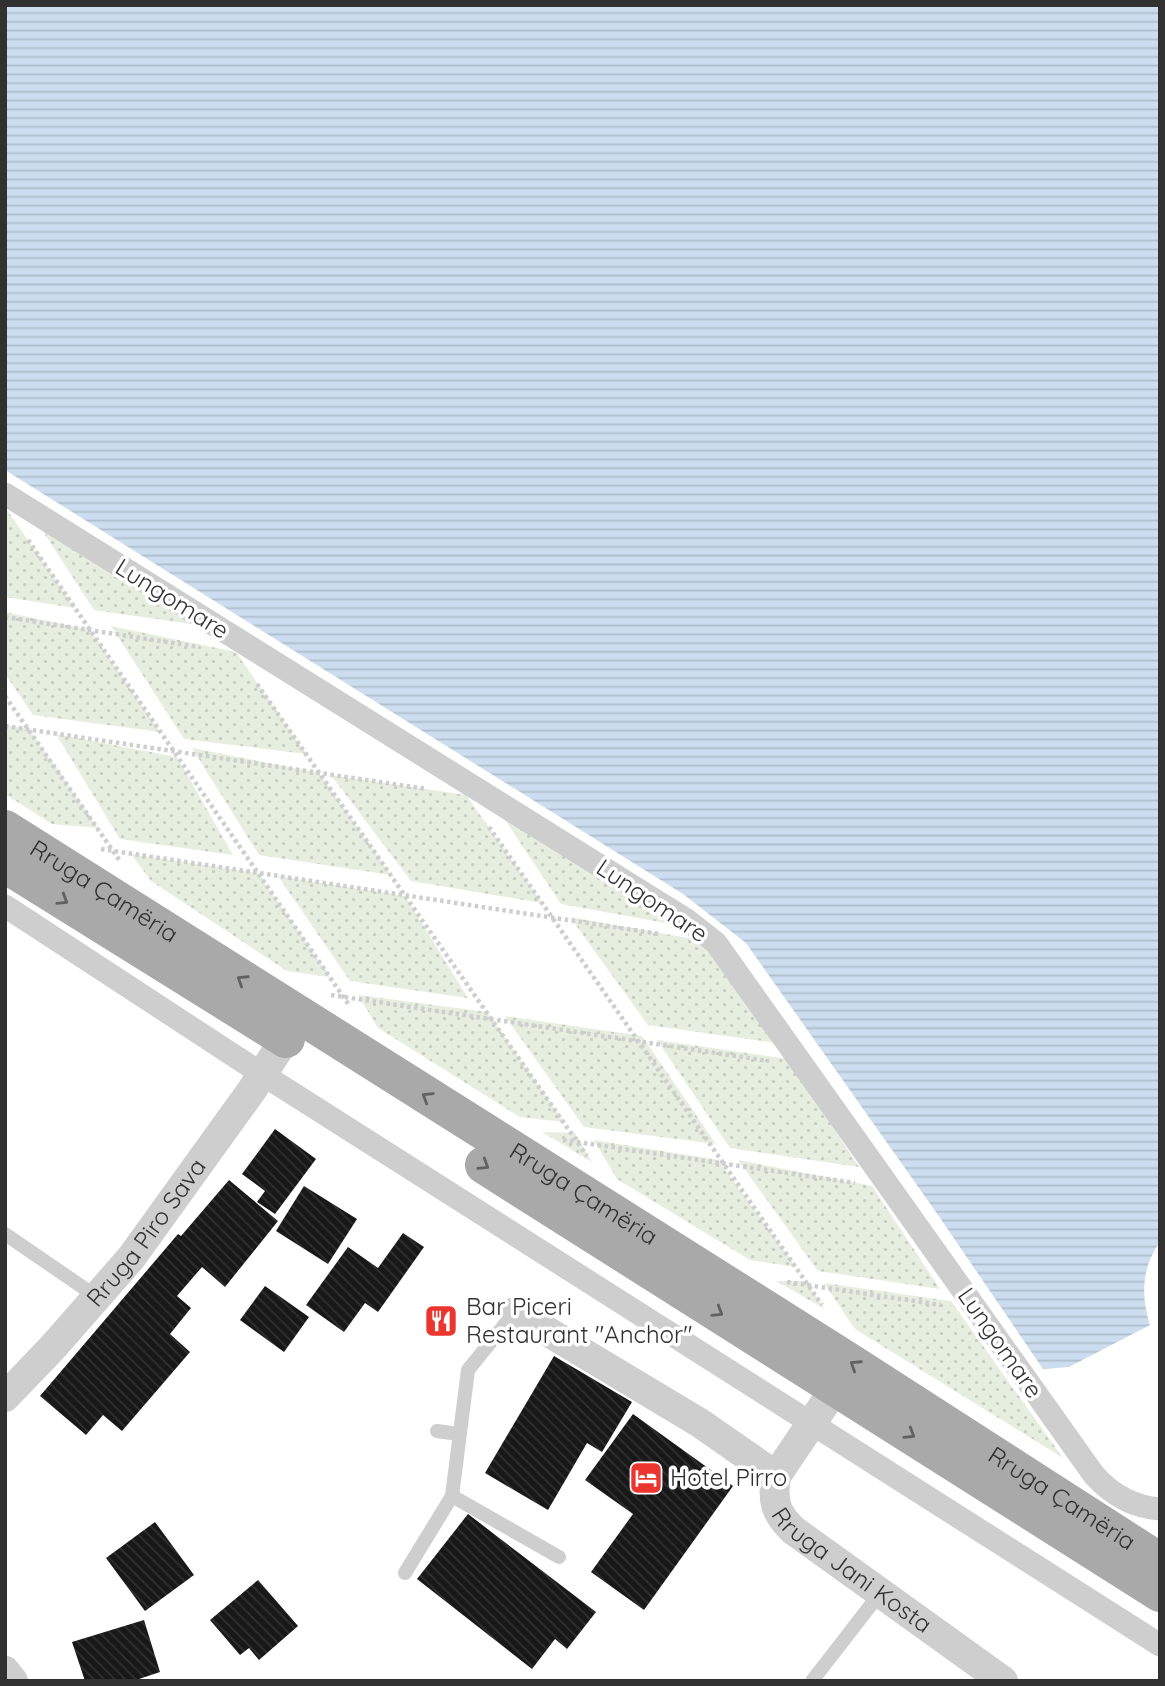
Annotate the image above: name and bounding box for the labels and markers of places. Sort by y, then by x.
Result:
place label: Bar Piceri Restaurant "Anchor" [466,1291,693,1349]
restaurant icon: Bar Piceri Restaurant "Anchor" [422,1302,460,1340]
hotel icon: Hotel Pirro [627,1459,665,1497]
place label: Hotel Pirro [670,1462,787,1492]

